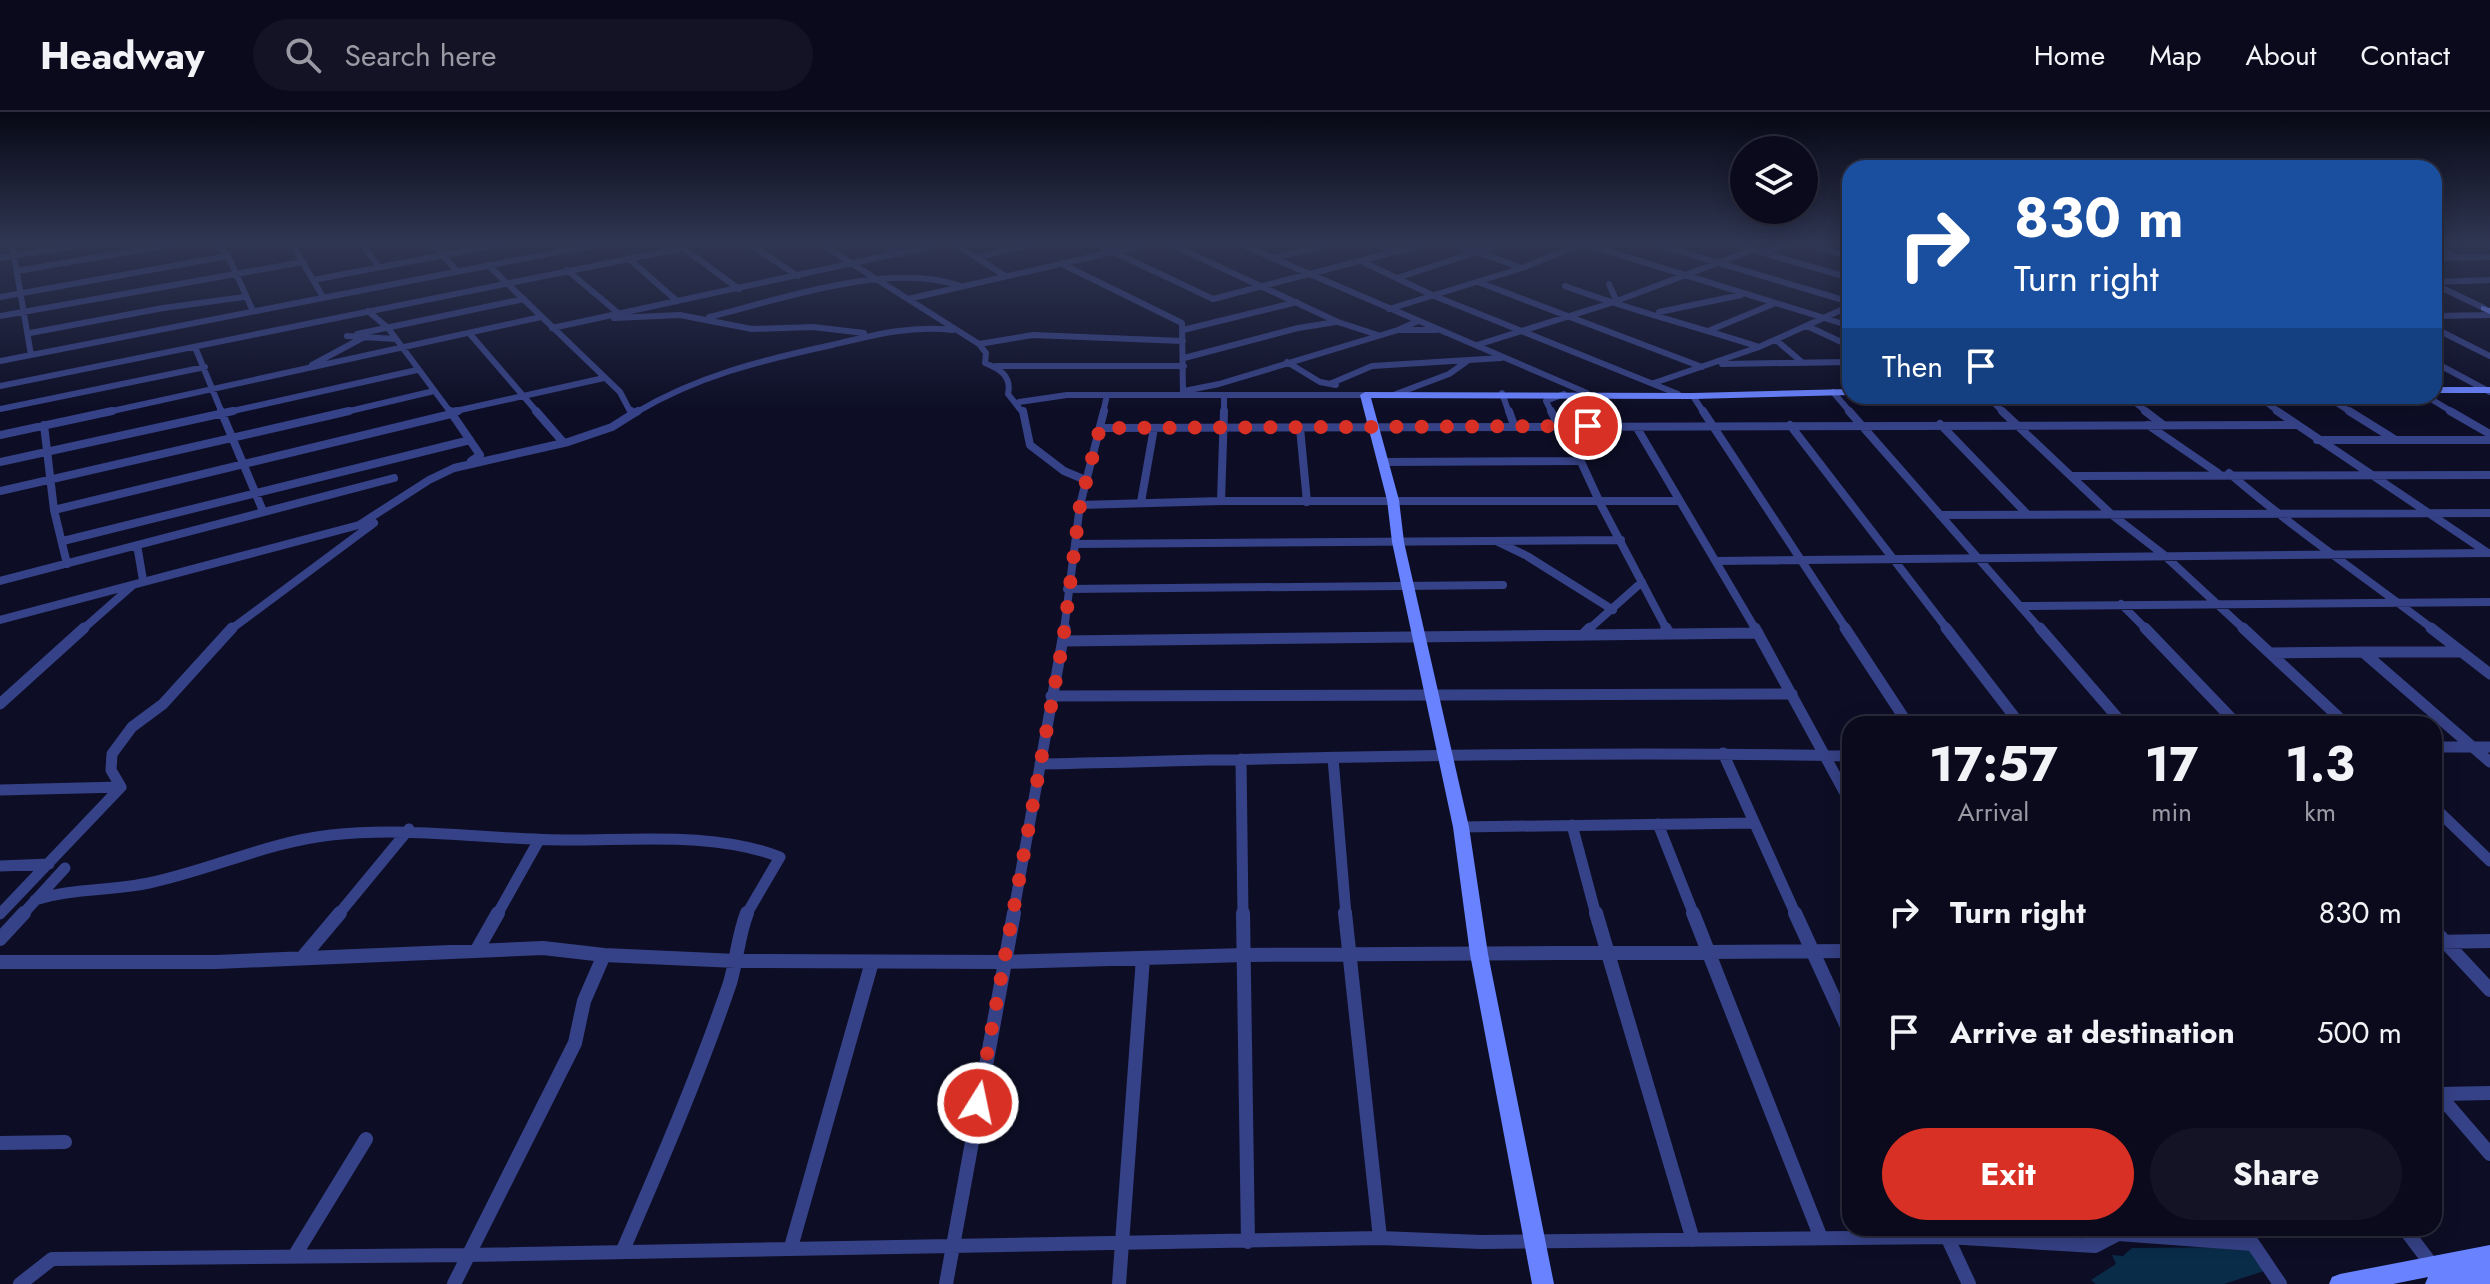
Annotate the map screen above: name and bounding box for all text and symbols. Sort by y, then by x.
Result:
search box [253,19,813,91]
text: Headway [40,28,205,83]
icon: search [281,33,325,77]
text: Search here [345,34,496,77]
text: Home [2034,35,2105,76]
text: Map [2149,35,2201,76]
text: About [2245,35,2317,76]
text: Contact [2361,35,2450,76]
map controls [1730,136,1818,224]
button: layers [1730,136,1818,224]
text: 830 m [2014,177,2184,258]
icon: right [1882,192,1986,296]
text: Turn right [2014,252,2159,304]
icon: arrive [1959,344,2003,388]
text: Then [1882,345,1943,388]
pin [1554,392,1622,460]
icon: arrive [1566,404,1610,448]
text: 17:57 [1929,730,2058,799]
text: 17 [2145,730,2198,799]
text: 1.3 [2285,730,2355,799]
text: Arrival [1958,793,2029,831]
text: min [2151,793,2192,831]
text: km [2304,793,2336,831]
icon: right [1882,890,1926,934]
text: Turn right [1950,891,2086,934]
text: 830 m [2319,891,2402,934]
icon: arrive [1882,1010,1926,1054]
text: Arrive at destination [1950,1011,2235,1054]
text: 500 m [2317,1011,2402,1054]
position arrow [936,1061,1020,1145]
button: Exit [1882,1128,2134,1220]
button: Share [2150,1128,2402,1220]

